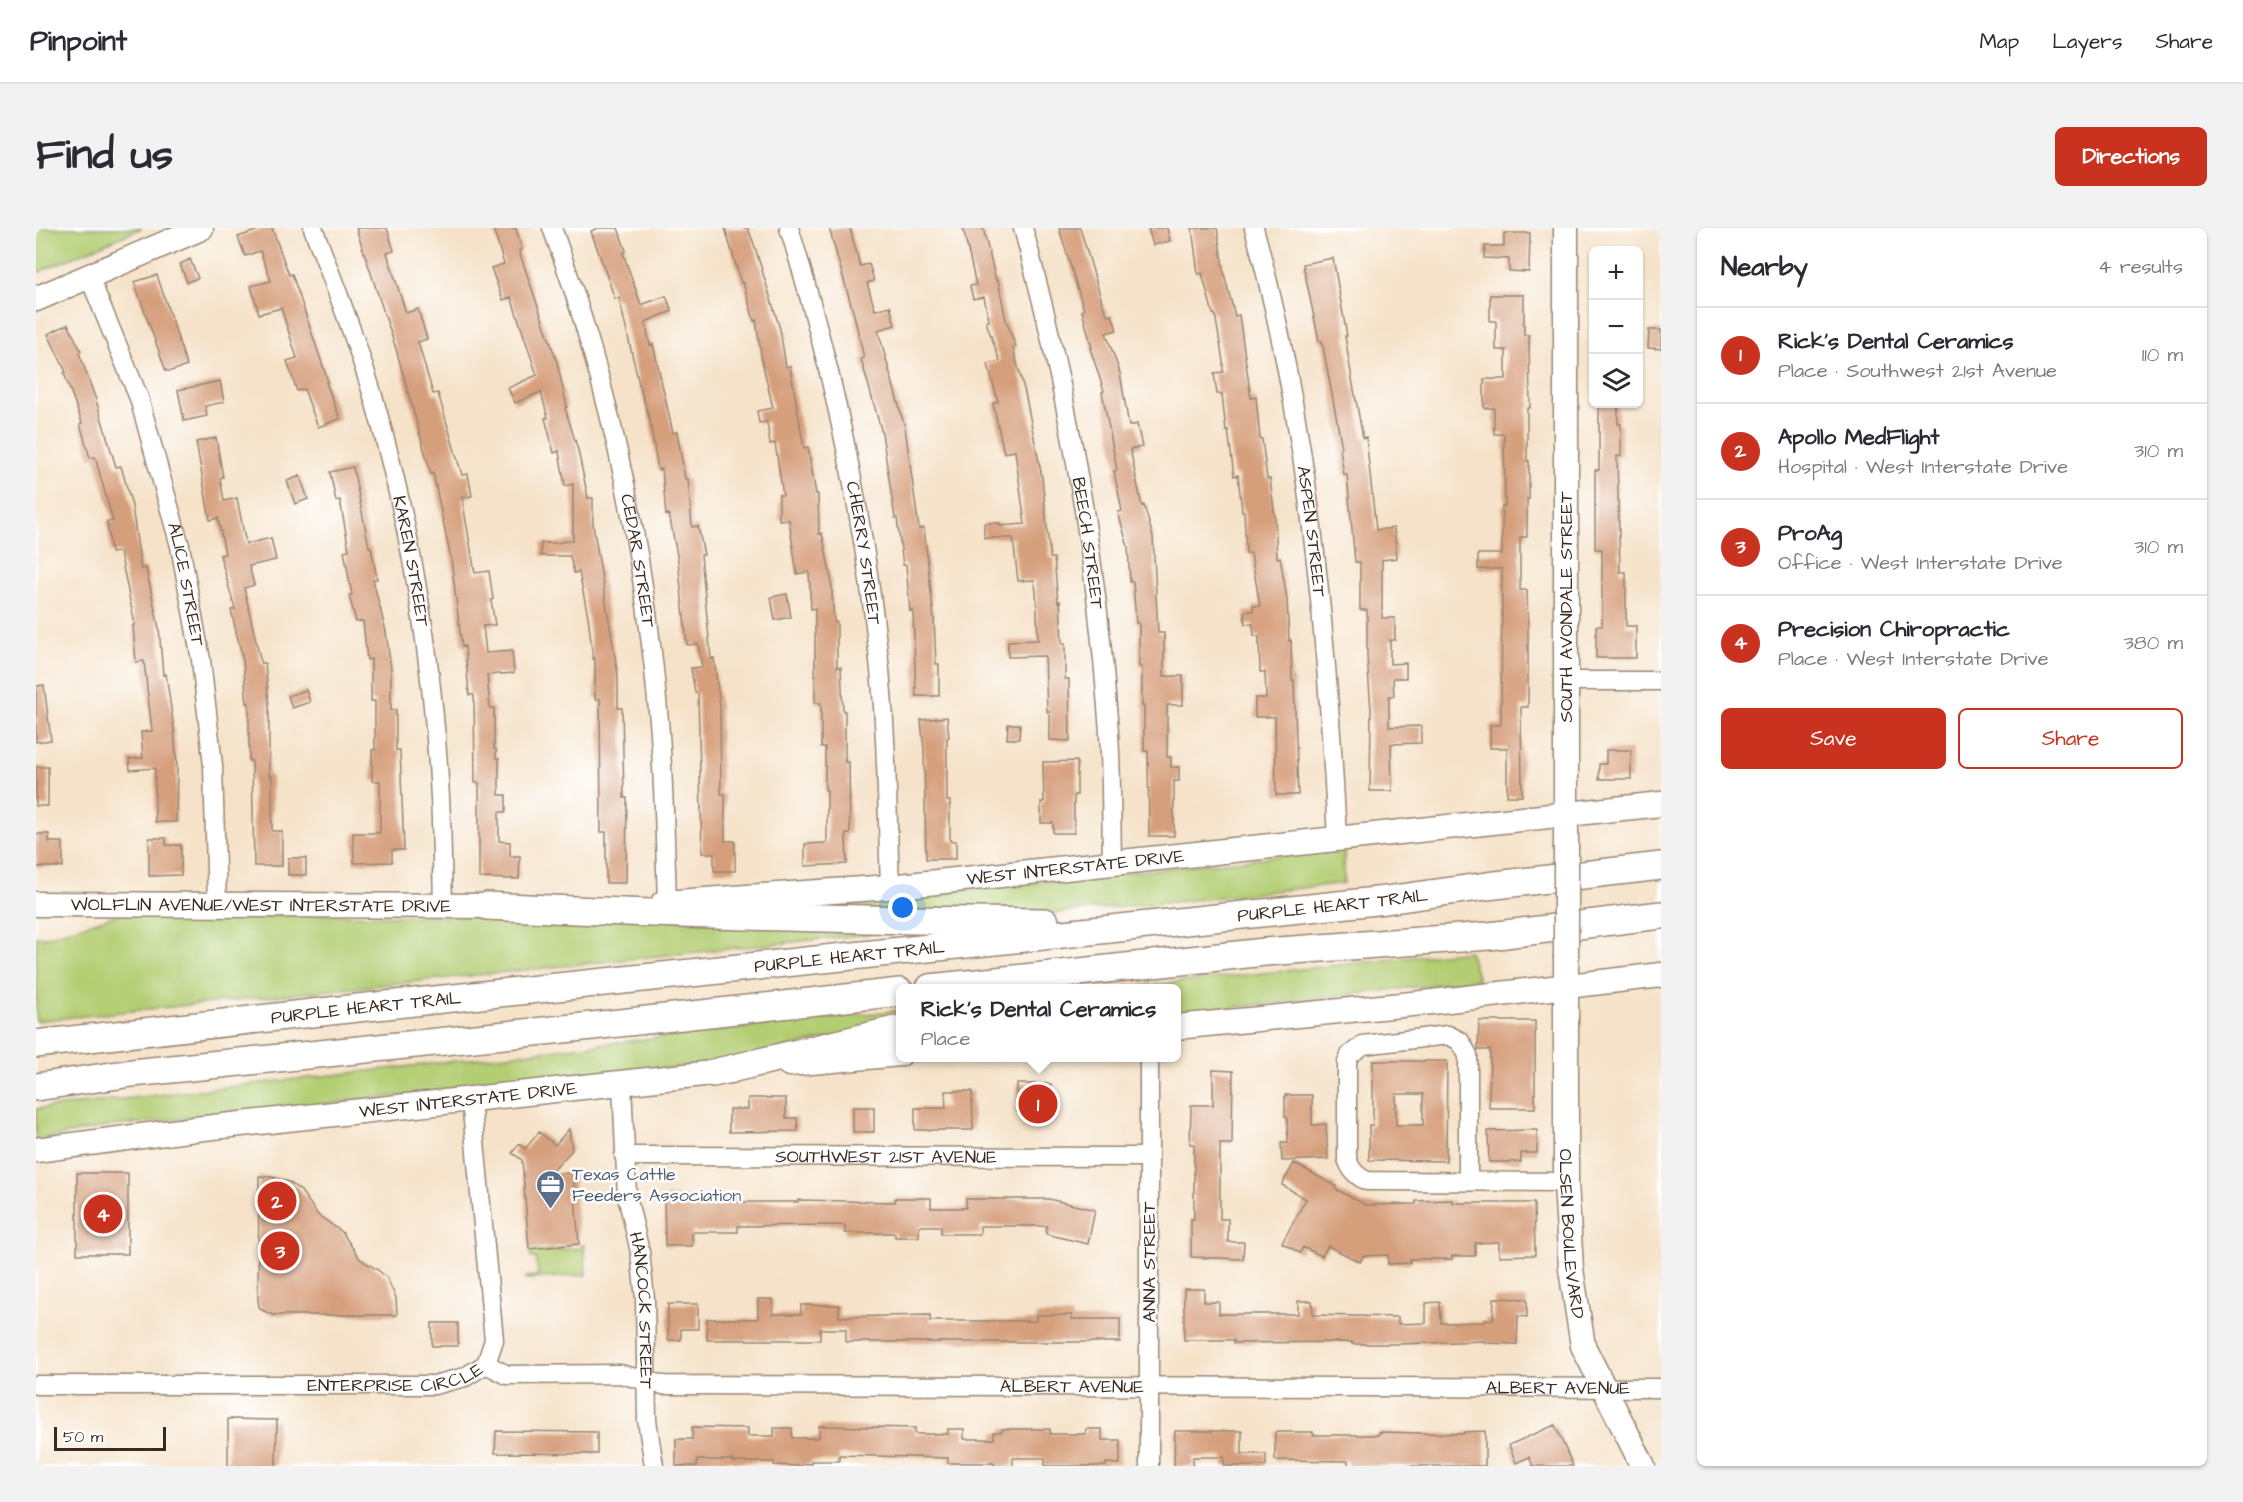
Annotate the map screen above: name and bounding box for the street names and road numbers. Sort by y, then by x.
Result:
street label: ASPEN STREET [1291,464,1332,599]
street label: BEECH STREET [1066,475,1110,611]
street label: CHERRY STREET [840,479,887,627]
street label: SOUTH AVONDALE STREET [1554,491,1579,722]
street label: CEDAR STREET [614,492,661,629]
street label: KAREN STREET [386,493,435,629]
street label: ALICE STREET [161,519,210,649]
street label: WEST INTERSTATE DRIVE [965,843,1186,892]
street label: PURPLE HEART TRAIL [1236,882,1430,929]
street label: WOLFLIN AVENUE/WEST INTERSTATE DRIVE [71,892,452,919]
street label: PURPLE HEART TRAIL [753,934,946,979]
street label: PURPLE HEART TRAIL [269,985,463,1031]
street label: WEST INTERSTATE DRIVE [358,1076,579,1124]
street label: SOUTHWEST 21ST AVENUE [775,1144,997,1170]
street label: OLSEN BOULEVARD [1553,1149,1591,1321]
street label: ANNA STREET [1137,1201,1162,1322]
street label: HANCOCK STREET [623,1229,658,1390]
street label: ENTERPRISE CIRCLE [307,1357,488,1398]
street label: ALBERT AVENUE [1000,1374,1144,1399]
street label: ALBERT AVENUE [1486,1375,1630,1401]

